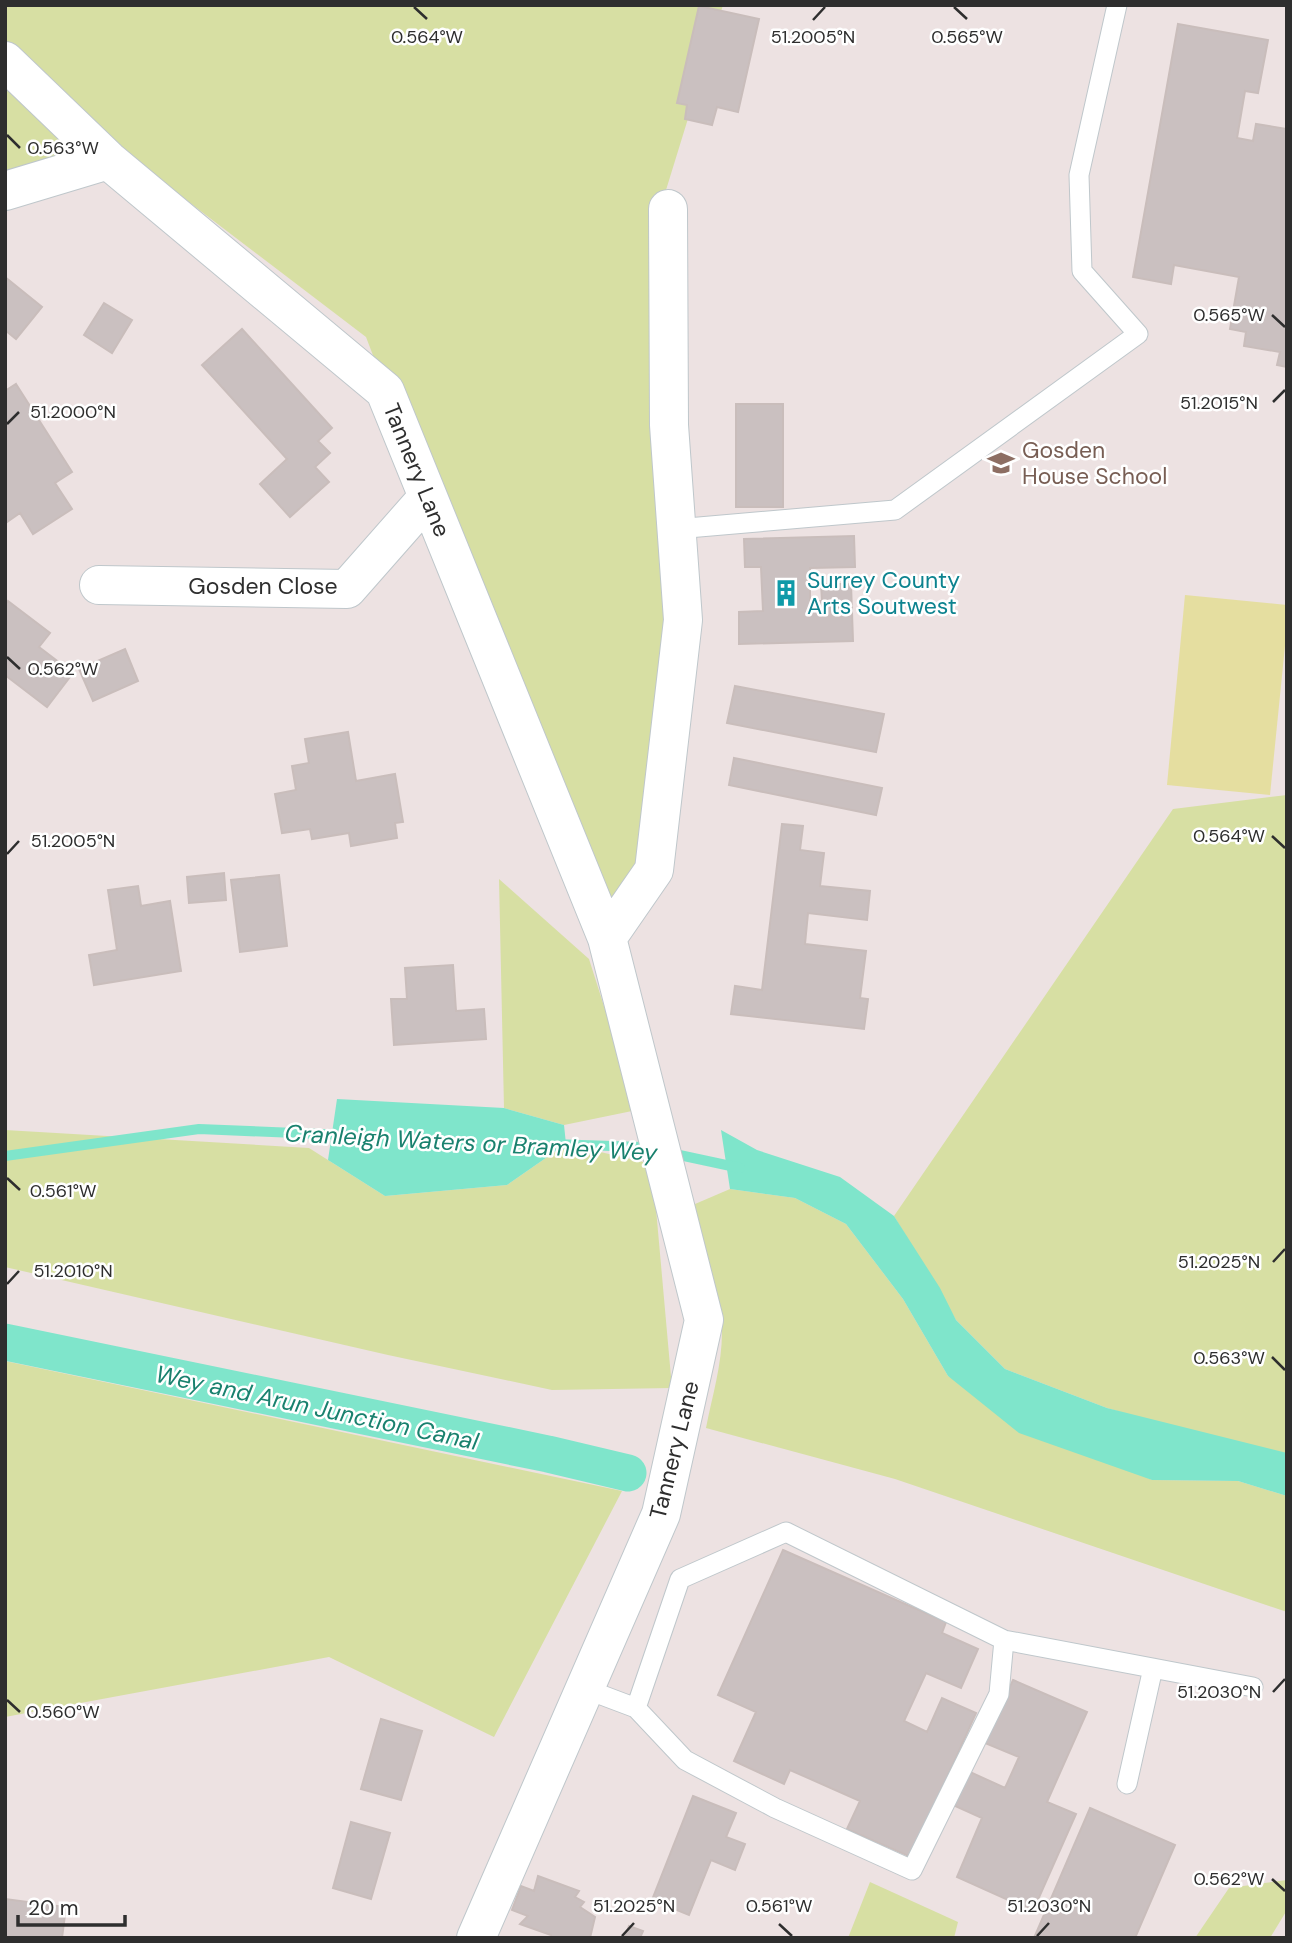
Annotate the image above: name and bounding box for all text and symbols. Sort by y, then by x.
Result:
text: 0.564°W [391,25,463,49]
text: 51.2005°N [771,25,855,49]
text: 0.565°W [931,25,1003,49]
text: 0.563°W [27,136,99,160]
text: 0.565°W [1193,303,1265,327]
text: 51.2015°N [1180,391,1258,415]
street label: Tannery Lane [377,399,457,541]
text: 51.2000°N [30,400,116,424]
place label: Gosden House School [1022,435,1167,491]
school or university icon: Gosden House School [986,448,1016,478]
place label: Surrey County Arts Soutwest [807,565,960,621]
street label: Gosden Close [188,571,338,601]
building icon: Surrey County Arts Soutwest [771,578,801,608]
text: 0.562°W [28,657,98,681]
text: 0.564°W [1193,824,1265,848]
text: 51.2005°N [31,829,115,853]
water label: Cranleigh Waters or Bramley Wey [284,1117,659,1168]
text: 0.561°W [30,1179,96,1203]
text: 51.2025°N [1178,1250,1260,1274]
text: 51.2010°N [33,1259,113,1283]
text: 0.563°W [1193,1346,1265,1370]
water label: Wey and Arun Junction Canal [153,1358,482,1457]
street label: Tannery Lane [642,1378,706,1522]
text: 51.2030°N [1177,1680,1261,1704]
text: 0.560°W [26,1700,100,1724]
text: 0.562°W [1194,1867,1264,1891]
scale bar [18,1884,124,1928]
text: 20 m [28,1894,79,1922]
text: 51.2025°N [593,1894,675,1918]
text: 0.561°W [746,1894,812,1918]
text: 51.2030°N [1007,1894,1091,1918]

